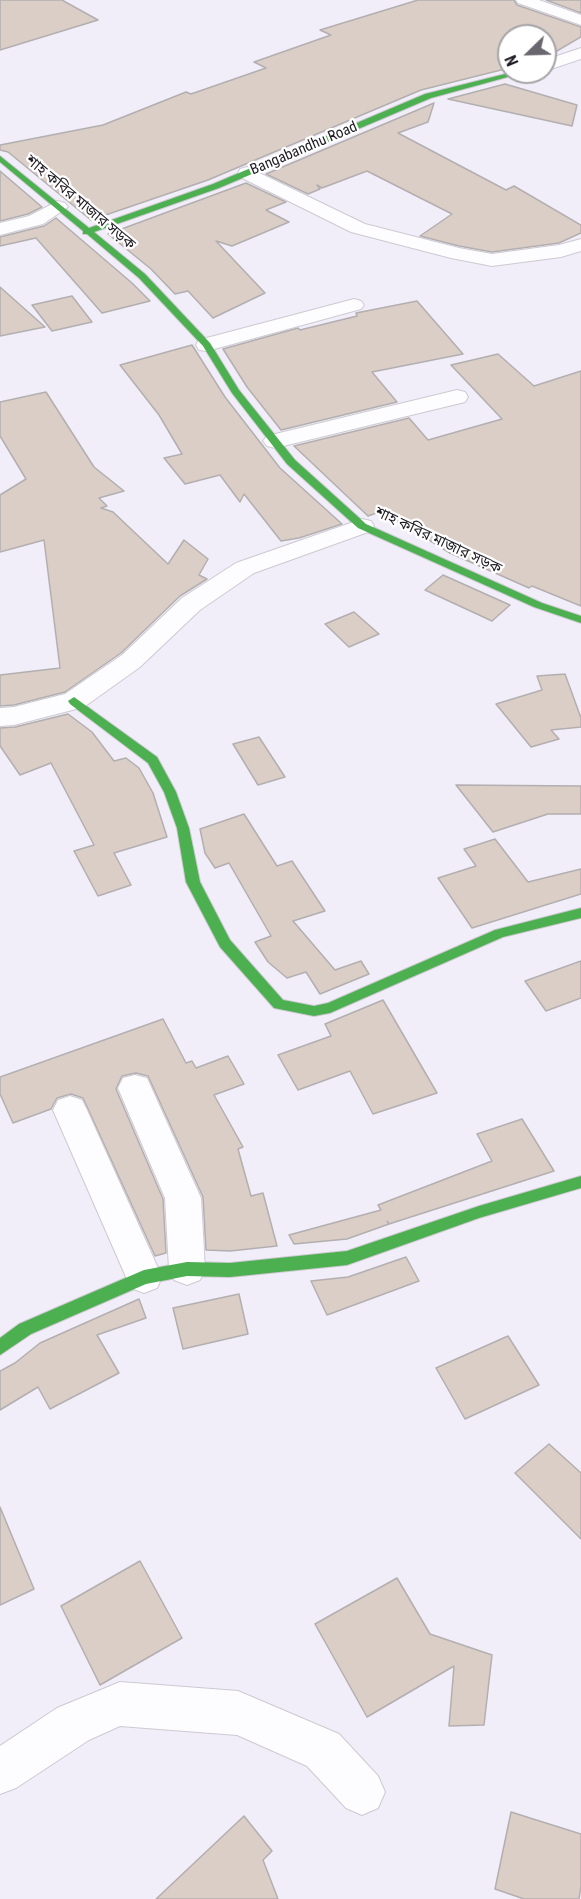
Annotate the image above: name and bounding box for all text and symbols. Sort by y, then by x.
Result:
north arrow [497,24,557,84]
text: N [501,52,522,69]
street label: Bangabandhu Road [248,118,360,180]
street label: শাহ কবির মাজার সড়ক [21,152,139,254]
street label: শাহ কবির মাজার সড়ক [372,504,504,578]

